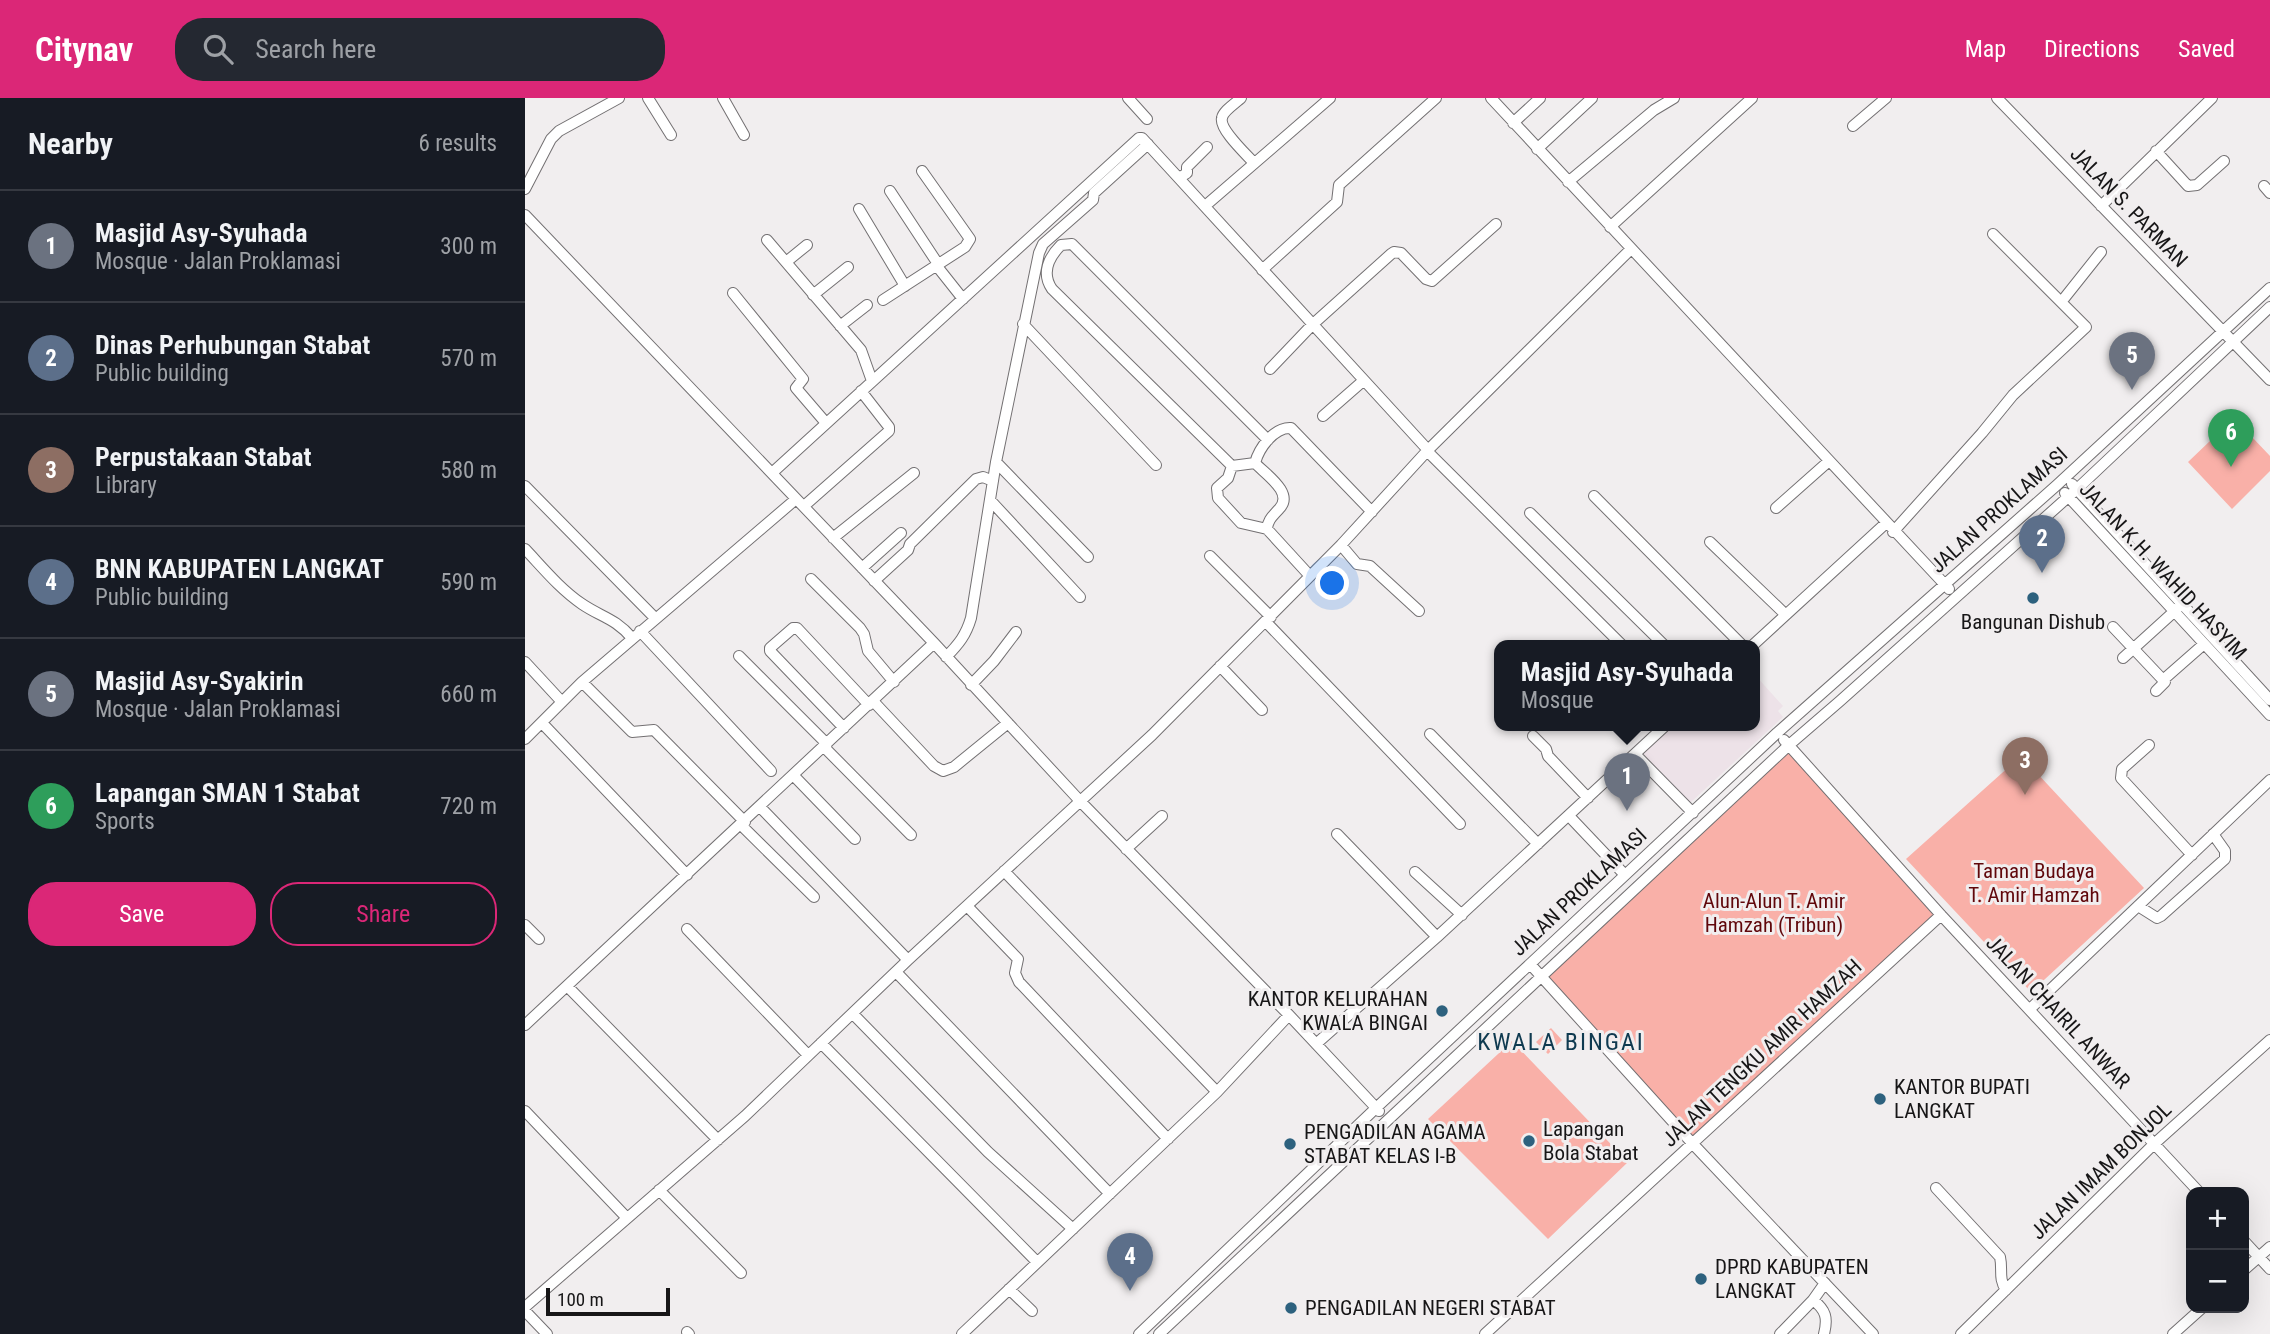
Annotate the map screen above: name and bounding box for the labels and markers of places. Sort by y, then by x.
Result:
pin: 5 [2109,332,2155,390]
pin: 6 [2208,409,2254,467]
pin: 2 [2019,515,2065,573]
marker: Bangunan Dishub [2025,590,2041,606]
place label: Bangunan Dishub [1961,610,2105,634]
pin: 3 [2002,737,2048,795]
pin: 1 [1604,753,1650,811]
place label: KANTOR KELURAHAN KWALA BINGAI [1248,987,1428,1035]
marker: KANTOR KELURAHAN KWALA BINGAI [1434,1003,1450,1019]
place label: KANTOR BUPATI LANGKAT [1894,1075,2030,1123]
marker: KANTOR BUPATI LANGKAT [1872,1091,1888,1107]
place label: Lapangan Bola Stabat [1543,1117,1639,1165]
place label: PENGADILAN AGAMA STABAT KELAS I-B [1304,1120,1486,1168]
marker: Lapangan Bola Stabat [1521,1133,1537,1149]
marker: PENGADILAN AGAMA STABAT KELAS I-B [1282,1136,1298,1152]
pin: 4 [1107,1233,1153,1291]
place label: DPRD KABUPATEN LANGKAT [1715,1255,1869,1303]
marker: DPRD KABUPATEN LANGKAT [1693,1271,1709,1287]
place label: PENGADILAN NEGERI STABAT [1305,1296,1556,1320]
marker: PENGADILAN NEGERI STABAT [1283,1300,1299,1316]

